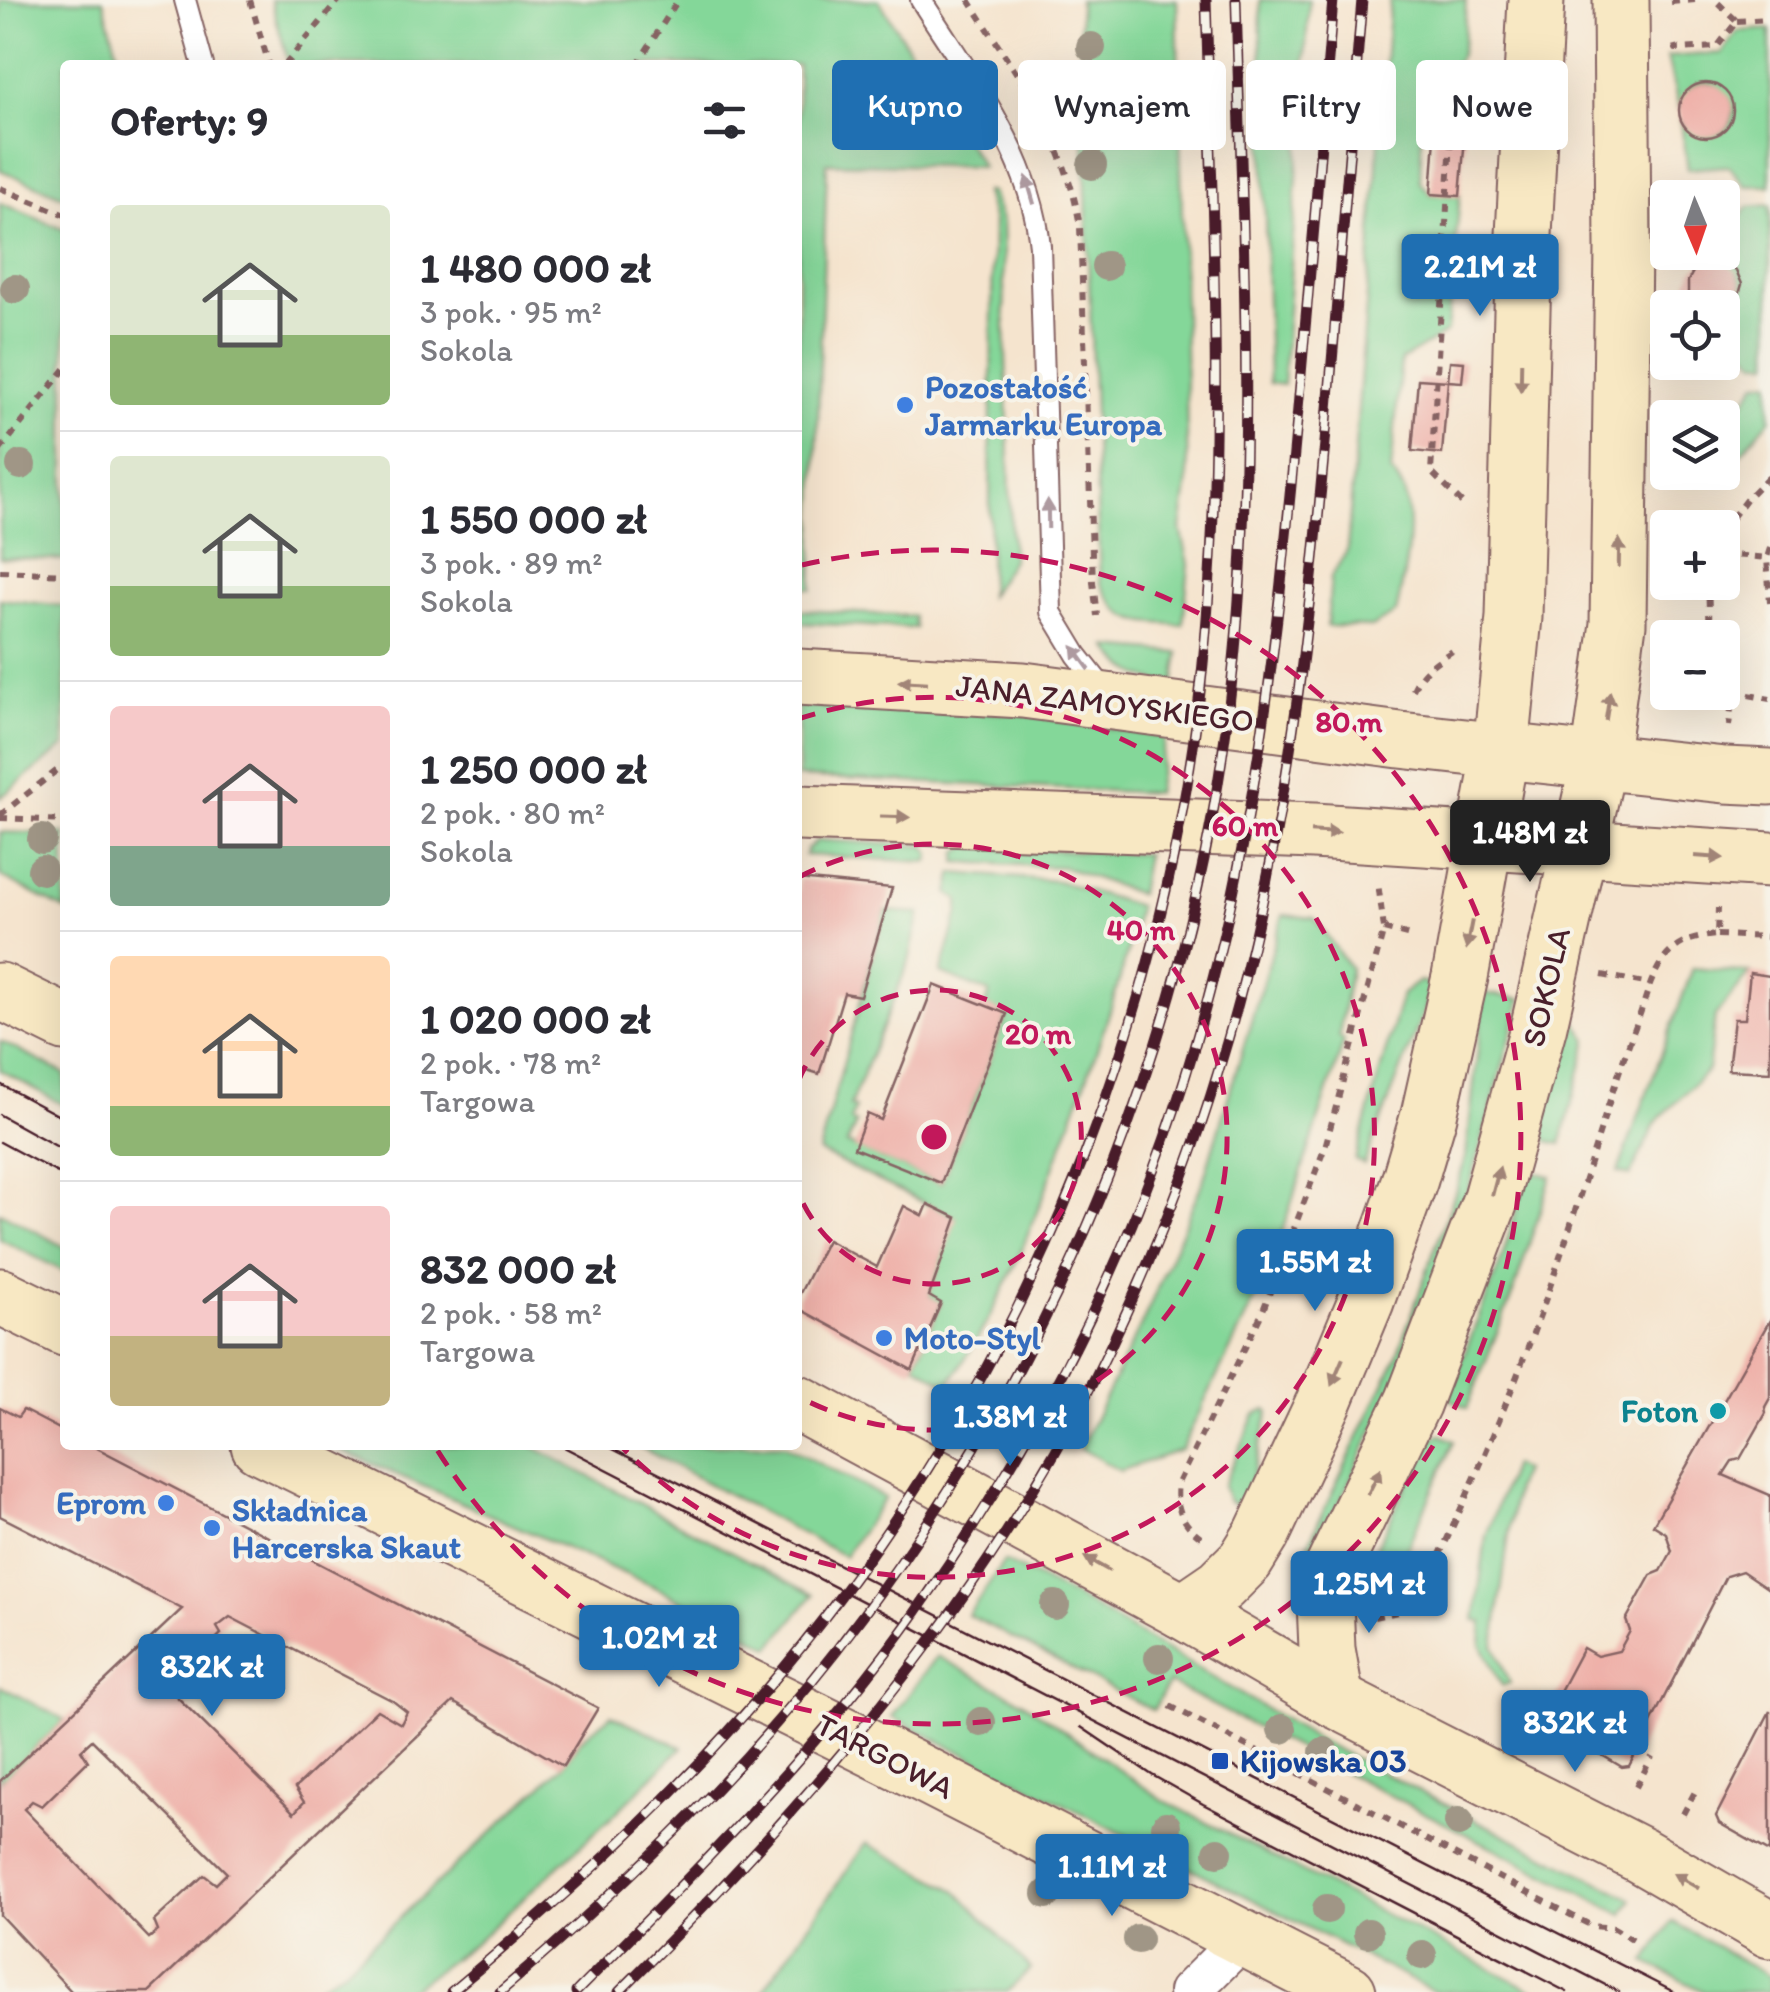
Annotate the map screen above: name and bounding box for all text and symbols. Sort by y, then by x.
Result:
chip: Kupno [832,60,998,150]
chip: Wynajem [1018,60,1226,150]
chip: Filtry [1246,60,1396,150]
chip: Nowe [1416,60,1568,150]
icon: filters [697,93,752,148]
text: Oferty: 9 [110,95,268,146]
one-way arrow [1022,175,1037,205]
north arrow [1650,180,1740,270]
map controls [1650,180,1740,710]
pin: 2.21M zł [1377,234,1583,319]
text: 1 480 000 zł [420,242,651,293]
icon: home [190,245,310,365]
text: 2.21M zł [1424,247,1536,285]
button: locate [1650,290,1740,380]
text: 3 pok. · 95 m² [420,293,602,331]
text: Sokola [420,331,513,369]
one-way arrow [1513,362,1529,394]
place label: Pozostałość Jarmarku Europa [924,368,1163,443]
marker: Pozostałość Jarmarku Europa [894,394,916,416]
button: layers [1650,400,1740,490]
text: 1 550 000 zł [420,493,647,544]
icon: home [190,496,310,616]
one-way arrow [1040,498,1056,530]
button: + [1650,510,1740,600]
one-way arrow [1611,537,1627,569]
text: 3 pok. · 89 m² [420,544,603,582]
text: Sokola [420,582,513,620]
button: − [1650,620,1740,710]
one-way arrow [1072,645,1091,671]
street label: JANA ZAMOYSKIEGO [954,666,1256,740]
one-way arrow [897,674,929,690]
one-way arrow [1600,689,1616,721]
text: 80 m [1316,703,1383,740]
text: 1 250 000 zł [420,743,647,794]
icon: home [190,746,310,866]
text: 2 pok. · 80 m² [420,794,605,832]
pin: 1.48M zł [1427,800,1633,885]
text: 60 m [1212,807,1279,844]
one-way arrow [879,809,911,825]
text: 1.48M zł [1472,813,1588,851]
one-way arrow [1309,824,1341,840]
text: Sokola [420,832,513,870]
one-way arrow [1694,850,1726,866]
text: 40 m [1107,911,1176,948]
one-way arrow [1461,920,1476,952]
street label: SOKOLA [1514,924,1578,1050]
text: 1 020 000 zł [420,993,651,1044]
icon: home [190,996,310,1116]
text: 20 m [1005,1015,1072,1052]
text: 2 pok. · 78 m² [420,1044,601,1082]
text: Targowa [420,1082,535,1120]
centre of rings [916,1119,952,1155]
one-way arrow [1488,1165,1504,1196]
pin: 1.55M zł [1212,1229,1418,1314]
text: 1.55M zł [1259,1242,1371,1280]
text: 832 000 zł [420,1243,616,1294]
icon: home [190,1246,310,1366]
text: 2 pok. · 58 m² [420,1294,602,1332]
place label: Moto-Styl [904,1319,1042,1357]
marker: Moto-Styl [873,1327,895,1349]
text: Targowa [420,1332,535,1370]
one-way arrow [1329,1357,1345,1386]
pin: 1.38M zł [907,1384,1113,1469]
place label: Foton [1621,1392,1699,1430]
text: 1.38M zł [953,1397,1067,1435]
marker: Foton [1707,1400,1729,1422]
one-way arrow [1366,1467,1383,1496]
place label: Eprom [56,1484,146,1522]
place label: Składnica Harcerska Skaut [232,1491,461,1566]
marker: Eprom [155,1492,177,1514]
marker: Składnica Harcerska Skaut [201,1517,223,1539]
pin: 1.25M zł [1266,1551,1472,1636]
one-way arrow [1083,1556,1112,1573]
text: 1.25M zł [1313,1564,1425,1602]
pin: 1.02M zł [556,1605,762,1690]
text: 1.02M zł [601,1618,717,1656]
pin: 832K zł [120,1634,304,1719]
text: 832K zł [160,1647,264,1685]
pin: 832K zł [1483,1690,1667,1775]
text: 832K zł [1523,1703,1627,1741]
street label: TARGOWA [810,1705,960,1807]
place label: Kijowska 03 [1240,1742,1407,1780]
marker: Kijowska 03 [1209,1750,1231,1772]
pin: 1.11M zł [1009,1834,1215,1919]
text: 1.11M zł [1058,1847,1166,1885]
one-way arrow [1672,1872,1700,1890]

